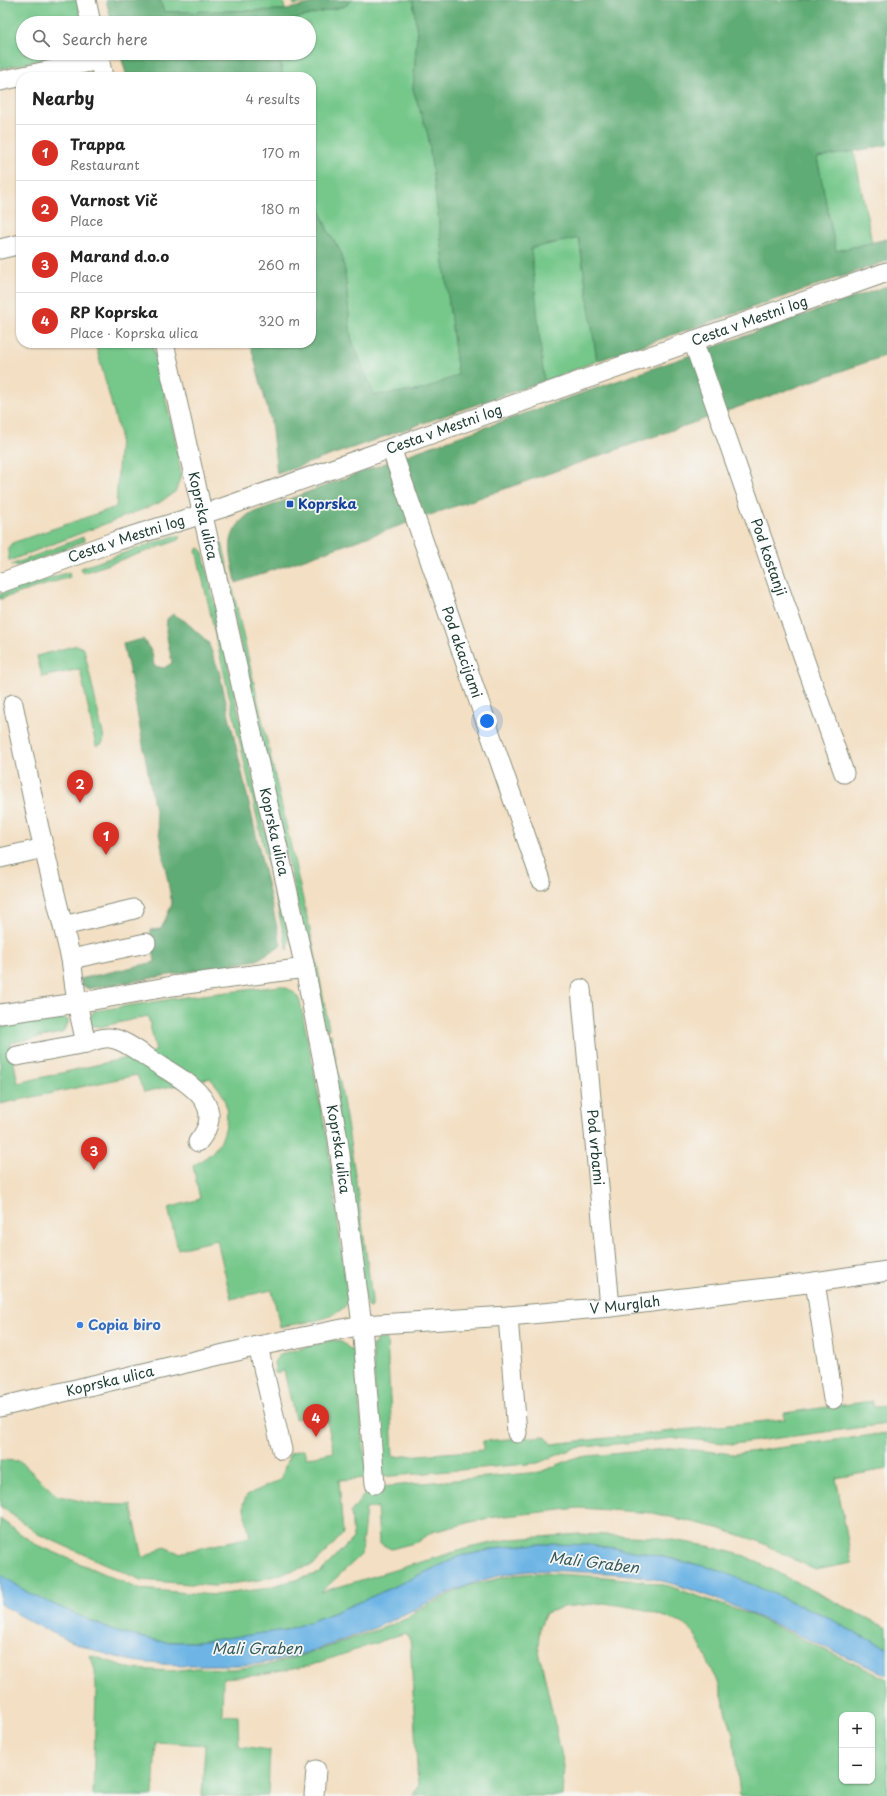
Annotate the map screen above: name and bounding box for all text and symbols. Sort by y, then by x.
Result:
search box [16,16,316,60]
icon: search [30,27,52,49]
text: Search here [62,27,148,50]
text: Nearby [32,85,94,111]
text: 4 results [246,89,300,108]
text: Trappa [70,132,126,155]
text: 1 [42,143,48,162]
text: 170 m [262,143,300,162]
text: Restaurant [70,155,140,174]
text: Varnost Vič [70,188,158,211]
text: 2 [40,199,50,218]
text: 180 m [261,199,300,218]
text: Place [70,211,103,230]
text: Marand d.o.o [70,244,169,267]
text: 3 [41,255,49,274]
text: 260 m [258,255,300,274]
text: Place [70,267,103,286]
street label: Cesta v Mestni log [688,290,810,351]
text: RP Koprska [70,300,158,323]
text: 4 [41,311,49,330]
text: 320 m [258,311,300,330]
text: Place · Koprska ulica [70,323,198,342]
street label: Cesta v Mestni log [383,398,505,459]
street label: Koprska ulica [183,470,224,562]
place label: Koprska [298,493,358,514]
marker: Koprska [285,499,295,509]
street label: Cesta v Mestni log [65,509,187,568]
street label: Pod kostanji [746,515,792,599]
street label: Pod akacijami [437,603,488,701]
your location [477,711,497,731]
pin: 2 [67,770,93,803]
street label: Koprska ulica [255,786,295,878]
pin: 1 [93,822,119,855]
street label: Koprska ulica [322,1103,356,1195]
street label: Pod vrbami [582,1108,610,1186]
pin: 3 [81,1137,107,1170]
street label: V Murglah [589,1290,661,1319]
place label: Copia biro [88,1314,161,1335]
marker: Copia biro [75,1320,85,1330]
street label: Koprska ulica [64,1360,156,1401]
pin: 4 [303,1404,329,1437]
water label: Mali Graben [548,1545,641,1578]
water label: Mali Graben [212,1636,303,1659]
map controls [839,1712,875,1784]
button: + [839,1712,875,1748]
button: − [839,1748,875,1784]

